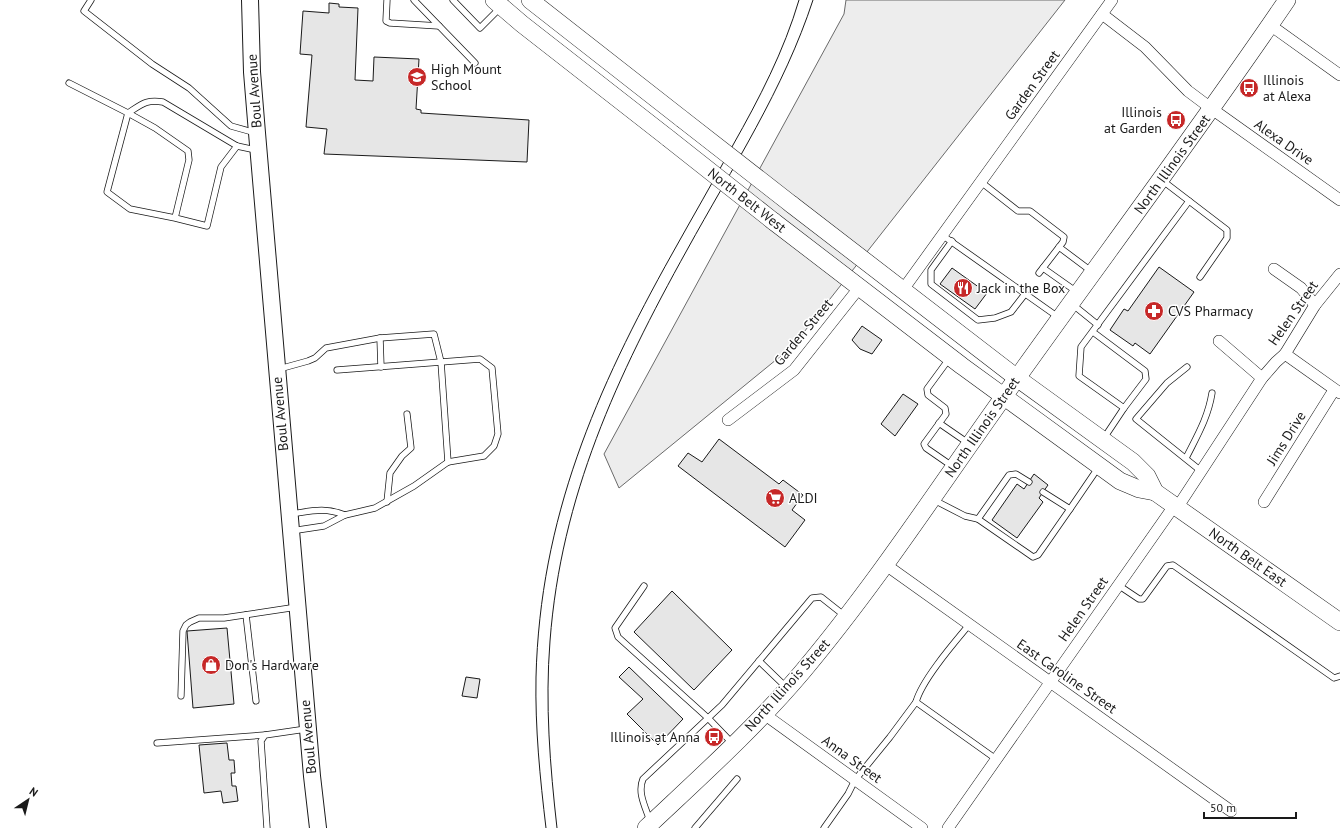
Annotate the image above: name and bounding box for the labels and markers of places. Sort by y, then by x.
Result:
place label: High Mount School [431,60,502,94]
school or university icon: High Mount School [406,66,428,88]
place label: Illinois at Alexa [1263,71,1311,105]
bus stop icon: Illinois at Alexa [1238,77,1260,99]
place label: Illinois at Garden [1104,103,1162,137]
bus stop icon: Illinois at Garden [1165,109,1187,131]
restaurant icon: Jack in the Box [952,277,974,299]
place label: Jack in the Box [976,279,1065,297]
pharmacy icon: CVS Pharmacy [1143,300,1165,322]
place label: CVS Pharmacy [1168,302,1253,320]
supermarket icon: ALDI [764,487,786,509]
place label: ALDI [789,489,818,507]
shop icon: Don's Hardware [200,654,222,676]
place label: Don's Hardware [225,656,319,674]
bus stop icon: Illinois at Anna [703,726,725,748]
place label: Illinois at Anna [610,728,700,746]

